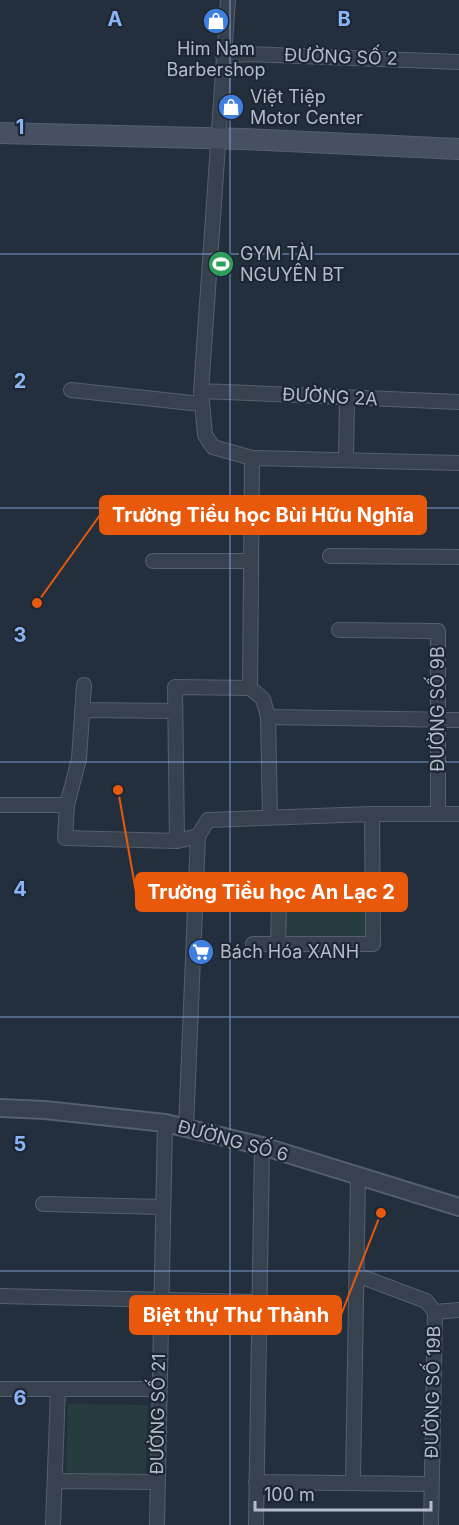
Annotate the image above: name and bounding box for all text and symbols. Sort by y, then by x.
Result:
shop icon: Him Nam Barbershop [201,6,231,36]
text: A [108,7,123,31]
text: B [337,7,351,31]
place label: Him Nam Barbershop [166,38,266,80]
street label: ĐƯỜNG SỐ 2 [284,40,398,69]
place label: Việt Tiệp Motor Center [250,86,363,128]
shop icon: Việt Tiệp Motor Center [216,92,246,122]
text: 1 [16,115,24,139]
place label: GYM TÀI NGUYÊN BT [240,242,344,285]
sports icon: GYM TÀI NGUYÊN BT [206,249,236,279]
text: 2 [14,369,26,393]
street label: ĐƯỜNG 2A [282,383,378,409]
callout: Trường Tiểu học Bùi Hữu Nghĩa [100,496,426,534]
text: Trường Tiểu học Bùi Hữu Nghĩa [112,503,414,527]
text: 3 [14,623,26,647]
street label: ĐƯỜNG SỐ 9B [423,646,448,772]
callout: Trường Tiểu học An Lạc 2 [136,873,407,911]
text: 4 [13,877,27,901]
text: Trường Tiểu học An Lạc 2 [147,880,395,904]
supermarket icon: Bách Hóa XANH [186,937,216,967]
place label: Bách Hóa XANH [220,941,359,962]
street label: ĐƯỜNG SỐ 6 [176,1112,292,1165]
text: 5 [14,1132,26,1156]
callout: Biệt thự Thư Thành [130,1296,341,1334]
text: Biệt thự Thư Thành [143,1303,329,1327]
street label: ĐƯỜNG SỐ 19B [417,1325,444,1459]
street label: ĐƯỜNG SỐ 21 [142,1353,169,1475]
text: 6 [14,1386,27,1410]
scale bar [255,1474,430,1512]
text: 100 m [264,1484,315,1505]

